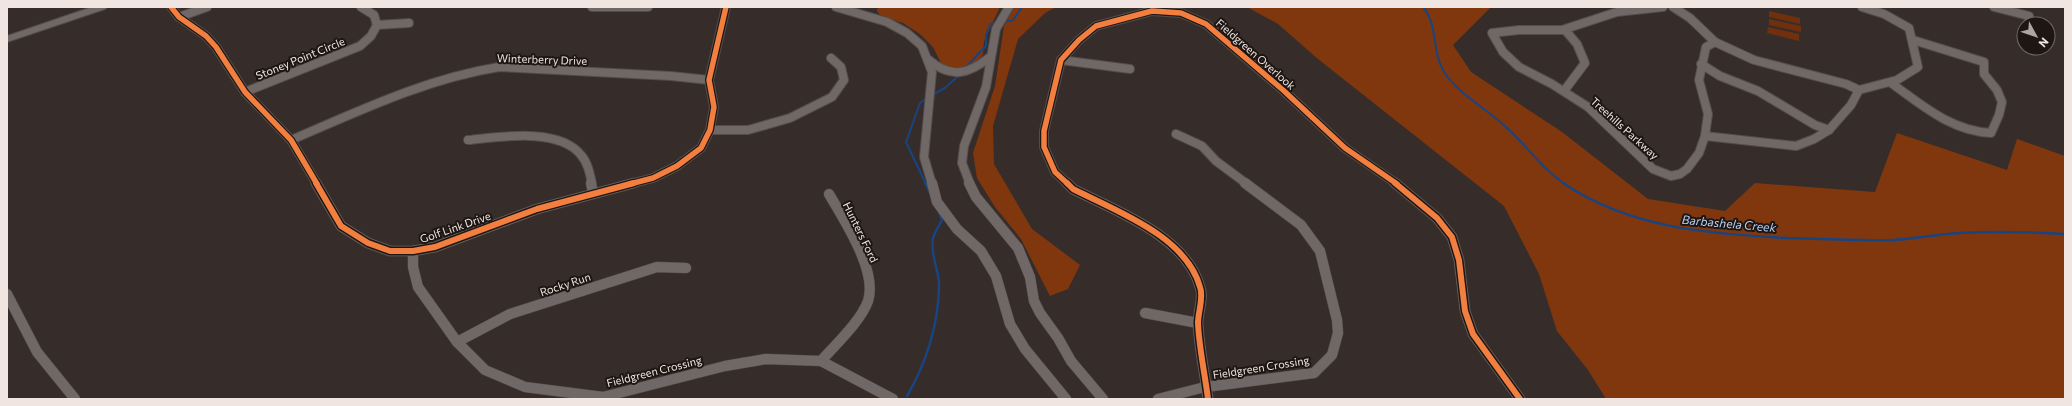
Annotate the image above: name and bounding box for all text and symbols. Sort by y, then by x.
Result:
street label: Fieldgreen Overlook [1214,16,1298,92]
north arrow [2016,16,2056,56]
street label: Stoney Point Circle [254,34,347,82]
text: N [2036,35,2052,50]
street label: Winterberry Drive [497,51,588,67]
street label: Treehills Parkway [1588,94,1662,162]
street label: Hunters Ford [841,200,881,264]
street label: Golf Link Drive [418,209,492,245]
water label: Barbashela Creek [1681,212,1777,234]
street label: Rocky Run [538,270,592,298]
street label: Fieldgreen Crossing [605,353,703,389]
street label: Fieldgreen Crossing [1212,353,1310,381]

